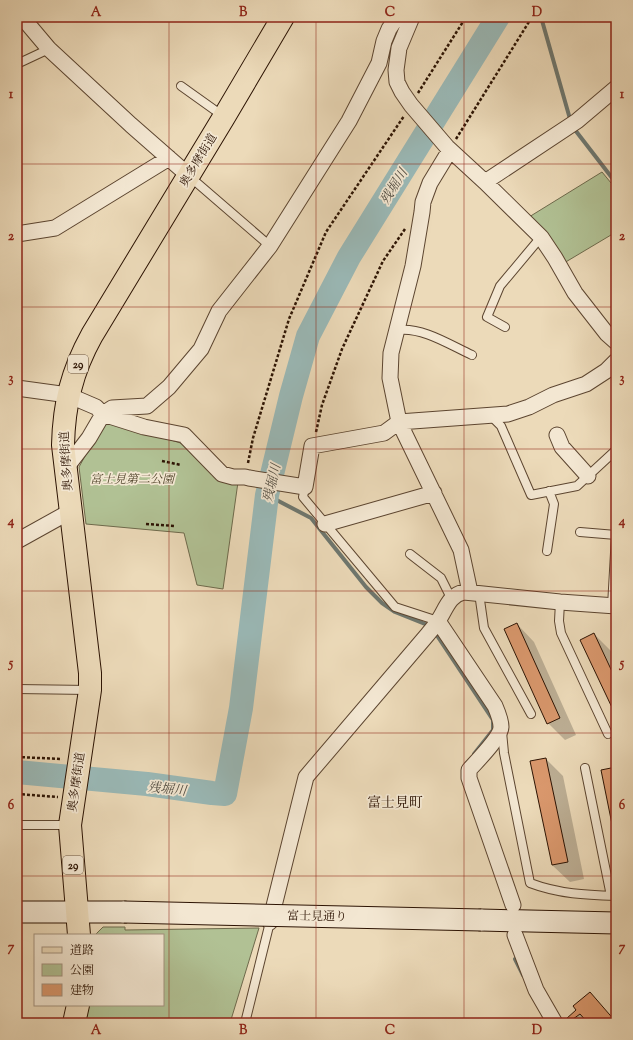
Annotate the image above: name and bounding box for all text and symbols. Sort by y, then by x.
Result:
text: A [91,4,102,22]
text: B [239,4,248,22]
text: C [385,4,395,22]
text: D [532,4,542,22]
text: 1 [9,86,14,104]
text: 1 [620,86,625,104]
street label: 奥多摩街道 [176,130,222,191]
water label: 残堀川 [377,164,414,208]
text: 2 [8,228,15,246]
text: 2 [619,228,626,246]
road number: 29 [68,355,88,373]
text: 3 [8,370,14,388]
text: 3 [619,370,625,388]
street label: 奥多摩街道 [56,430,78,491]
water label: 残堀川 [260,460,287,504]
park label: 富士見第二公園 [90,471,176,489]
text: 4 [7,513,15,531]
text: 4 [618,513,626,531]
text: 5 [8,655,14,673]
text: 5 [619,655,625,673]
street label: 奥多摩街道 [64,751,90,813]
water label: 残堀川 [146,779,189,801]
district label: 富士見町 [367,794,423,814]
text: 6 [8,797,15,815]
text: 6 [619,797,626,815]
road number: 29 [63,856,83,874]
street label: 富士見通り [287,907,347,927]
legend [34,934,164,1006]
text: 7 [8,939,15,957]
text: 7 [619,939,626,957]
text: 道路 [70,942,94,960]
text: 公園 [70,962,94,980]
text: 建物 [70,982,94,1000]
text: A [91,1022,102,1040]
text: B [239,1022,248,1040]
text: C [385,1022,395,1040]
text: D [532,1022,542,1040]

